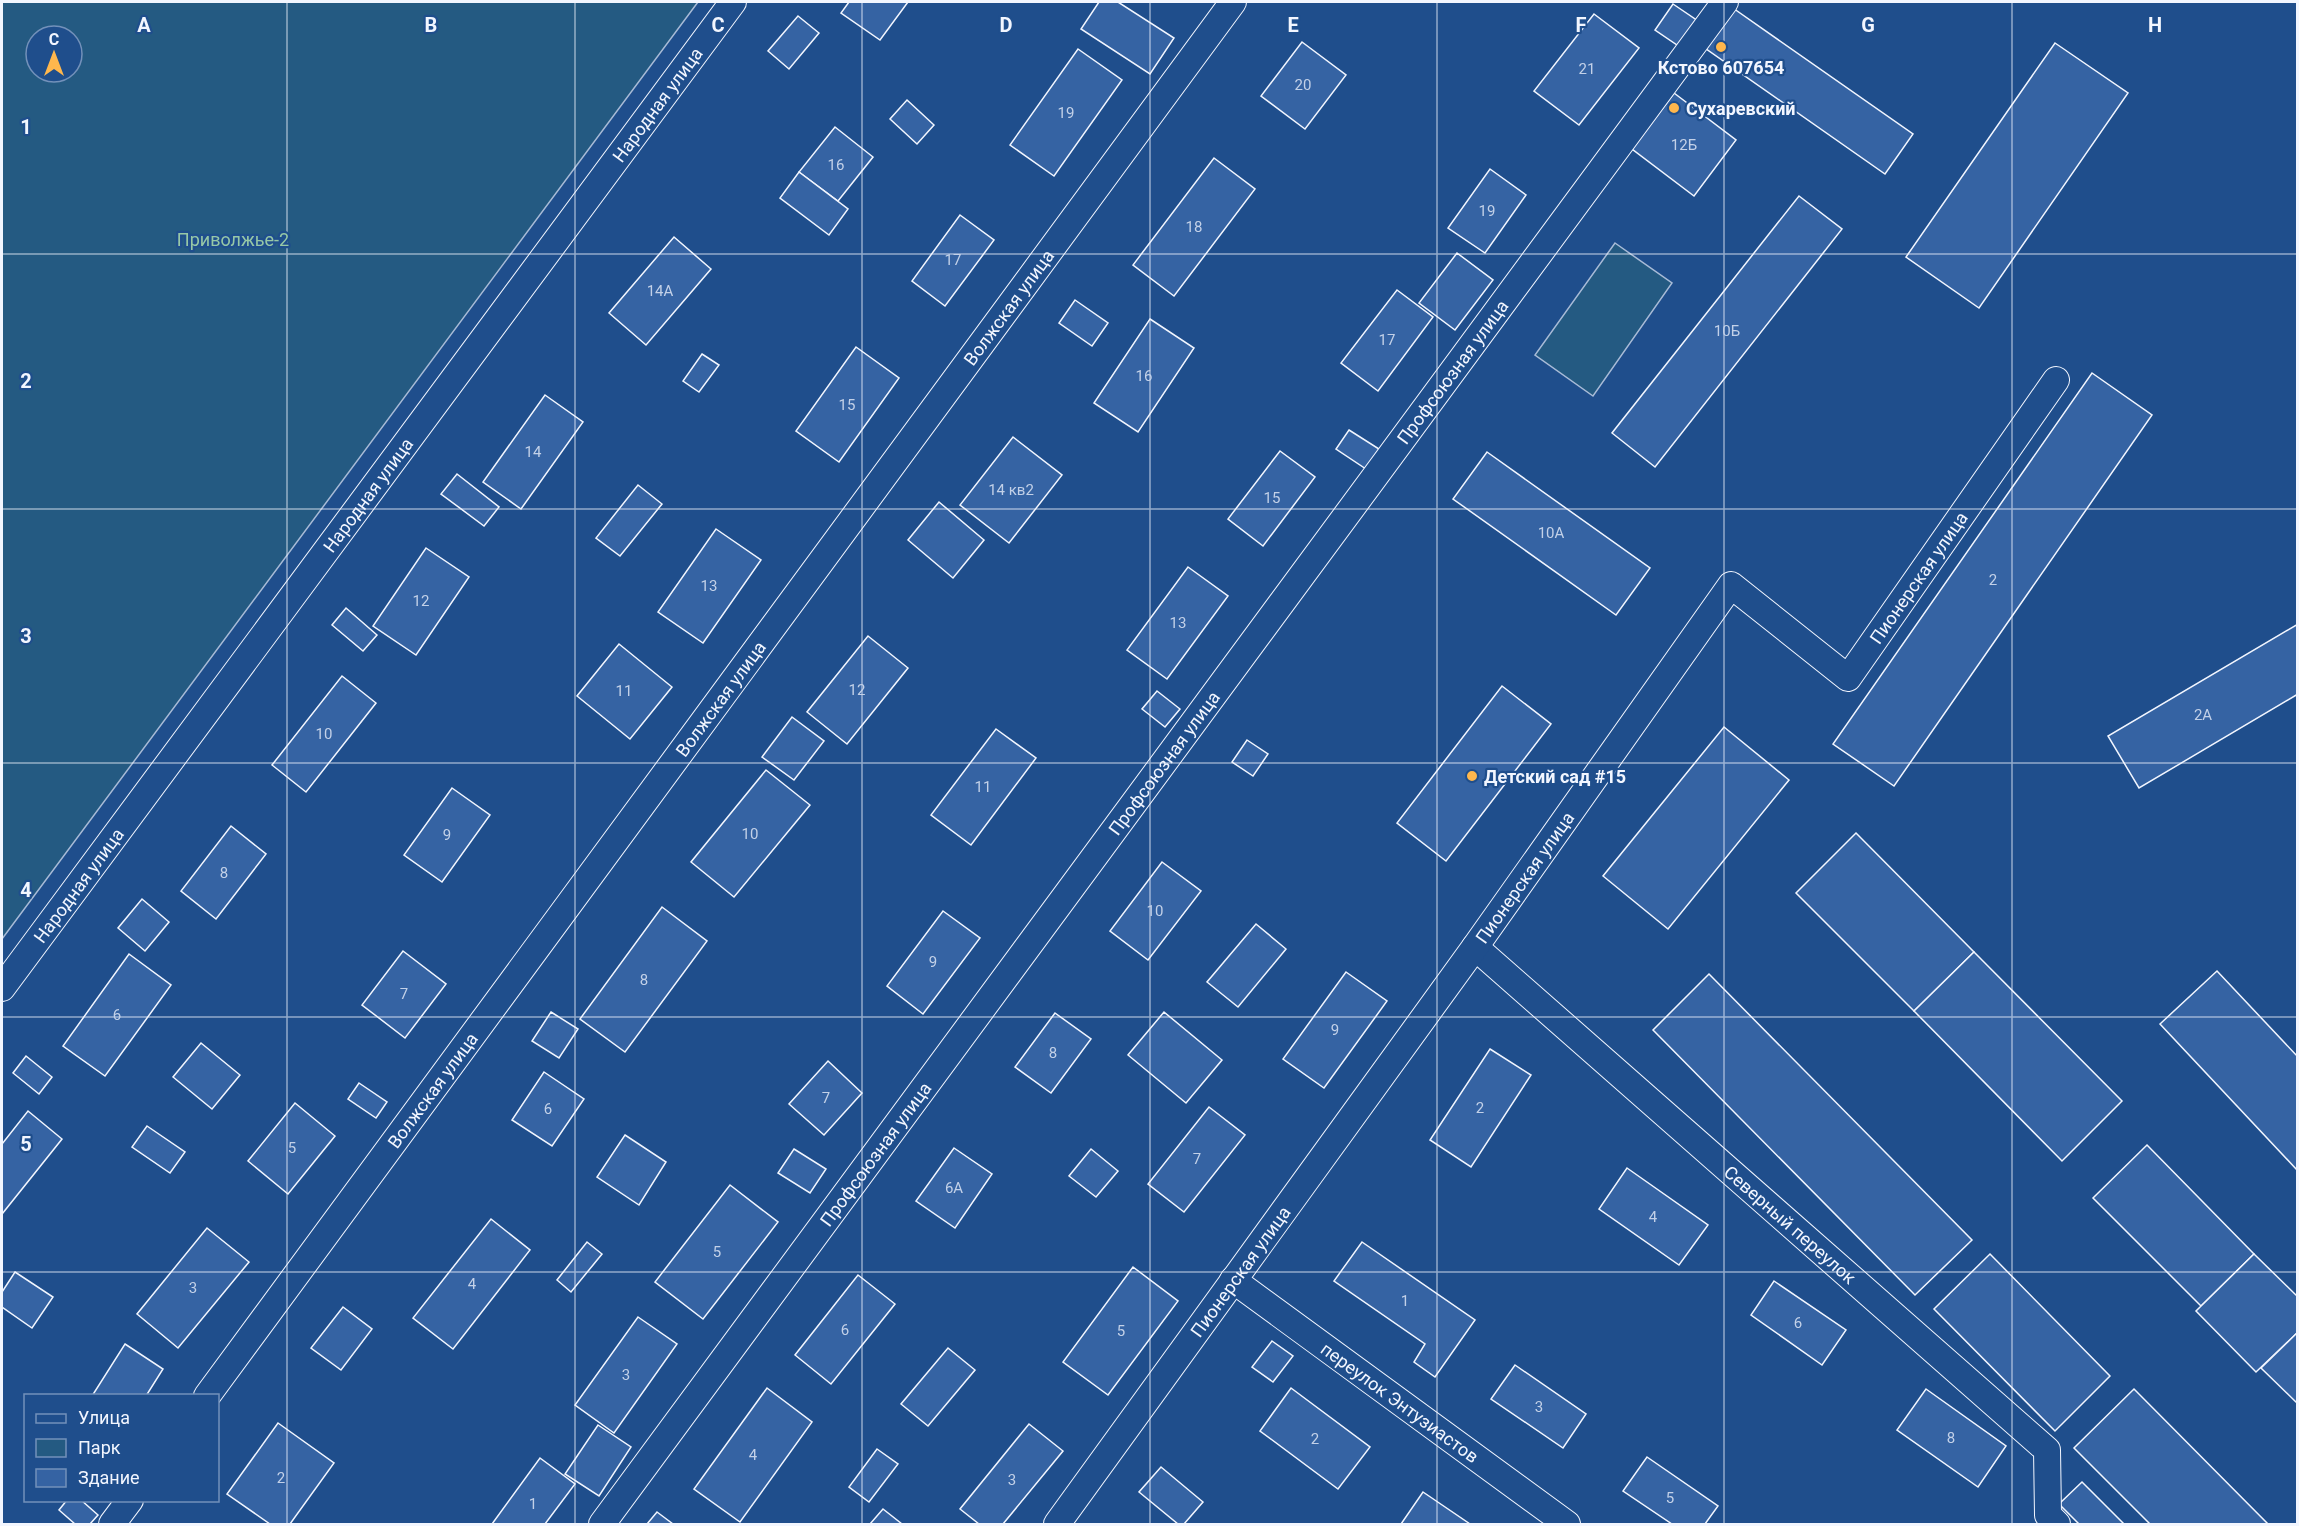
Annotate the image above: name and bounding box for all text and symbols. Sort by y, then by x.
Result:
text: A [137,13,151,37]
text: B [425,13,437,37]
text: C [711,13,725,37]
text: D [1000,13,1013,37]
text: E [1287,13,1299,37]
text: F [1576,13,1587,37]
text: G [1861,13,1875,37]
text: H [2148,13,2162,37]
north arrow [24,24,84,84]
text: С [49,30,59,49]
marker: Кстово 607654 [1714,40,1728,54]
street label: Народная улица [608,43,706,166]
place label: Кстово 607654 [1658,57,1784,78]
house number: 21 [1579,60,1595,78]
house number: 20 [1295,76,1311,94]
place label: Сухаревский [1686,98,1796,119]
marker: Сухаревский [1667,101,1681,115]
house number: 19 [1058,104,1074,122]
text: 1 [20,115,32,139]
house number: 12Б [1671,136,1697,154]
house number: 16 [828,156,844,174]
house number: 19 [1479,202,1495,220]
house number: 18 [1186,218,1202,236]
park label: Приволжье-2 [177,229,289,250]
street label: Волжская улица [959,245,1058,369]
house number: 17 [945,251,961,269]
house number: 14А [647,282,674,300]
street label: Профсоюзная улица [1392,296,1512,448]
house number: 10Б [1714,322,1740,340]
house number: 17 [1379,331,1395,349]
house number: 16 [1136,367,1152,385]
text: 2 [20,369,32,393]
house number: 15 [839,396,855,414]
street label: Народная улица [318,433,417,556]
house number: 14 [525,443,542,461]
house number: 14 кв2 [988,481,1034,499]
house number: 15 [1264,489,1280,507]
street label: Пионерская улица [1865,507,1972,647]
house number: 10А [1538,524,1565,542]
house number: 2 [1989,571,1997,589]
house number: 13 [701,577,717,595]
house number: 12 [413,592,429,610]
house number: 13 [1170,614,1186,632]
text: 3 [20,624,32,648]
street label: Волжская улица [671,637,770,760]
house number: 12 [849,681,865,699]
house number: 11 [616,682,632,700]
street label: Профсоюзная улица [1104,687,1224,839]
house number: 2А [2194,706,2212,724]
house number: 10 [316,725,332,743]
place label: Детский сад #15 [1484,766,1626,787]
marker: Детский сад #15 [1465,769,1479,783]
house number: 11 [975,778,991,796]
street label: Пионерская улица [1471,807,1578,947]
street label: Народная улица [29,824,128,947]
house number: 10 [742,825,758,843]
house number: 9 [443,826,451,844]
house number: 8 [220,864,228,882]
text: 4 [20,878,32,902]
house number: 10 [1147,902,1163,920]
house number: 9 [929,953,937,971]
house number: 8 [640,971,648,989]
house number: 7 [400,985,408,1003]
house number: 6 [113,1006,121,1024]
house number: 9 [1331,1021,1339,1039]
street label: Волжская улица [383,1028,482,1152]
house number: 8 [1049,1044,1057,1062]
street label: Профсоюзная улица [815,1078,935,1230]
house number: 7 [822,1089,830,1107]
house number: 2 [1476,1099,1484,1117]
house number: 6 [544,1100,552,1118]
text: 5 [20,1132,32,1156]
house number: 5 [288,1139,296,1157]
house number: 7 [1193,1150,1201,1168]
street label: Северный переулок [1720,1161,1861,1288]
house number: 6А [945,1179,963,1197]
street label: Пионерская улица [1186,1202,1294,1341]
house number: 4 [1649,1208,1658,1226]
house number: 5 [713,1243,721,1261]
house number: 4 [468,1275,477,1293]
house number: 3 [189,1279,197,1297]
house number: 1 [1401,1292,1409,1310]
house number: 6 [1794,1314,1802,1332]
house number: 6 [841,1321,849,1339]
house number: 5 [1117,1322,1125,1340]
street label: переулок Энтузиастов [1317,1338,1483,1467]
house number: 3 [622,1366,630,1384]
legend [24,1394,219,1502]
house number: 3 [1535,1398,1543,1416]
text: Улица [78,1407,130,1428]
house number: 8 [1947,1429,1955,1447]
house number: 2 [1311,1430,1319,1448]
text: Парк [78,1437,121,1458]
house number: 4 [749,1446,758,1464]
text: Здание [78,1467,140,1488]
house number: 2 [277,1469,285,1487]
house number: 3 [1008,1471,1016,1489]
house number: 5 [1666,1489,1674,1507]
house number: 1 [529,1495,537,1513]

